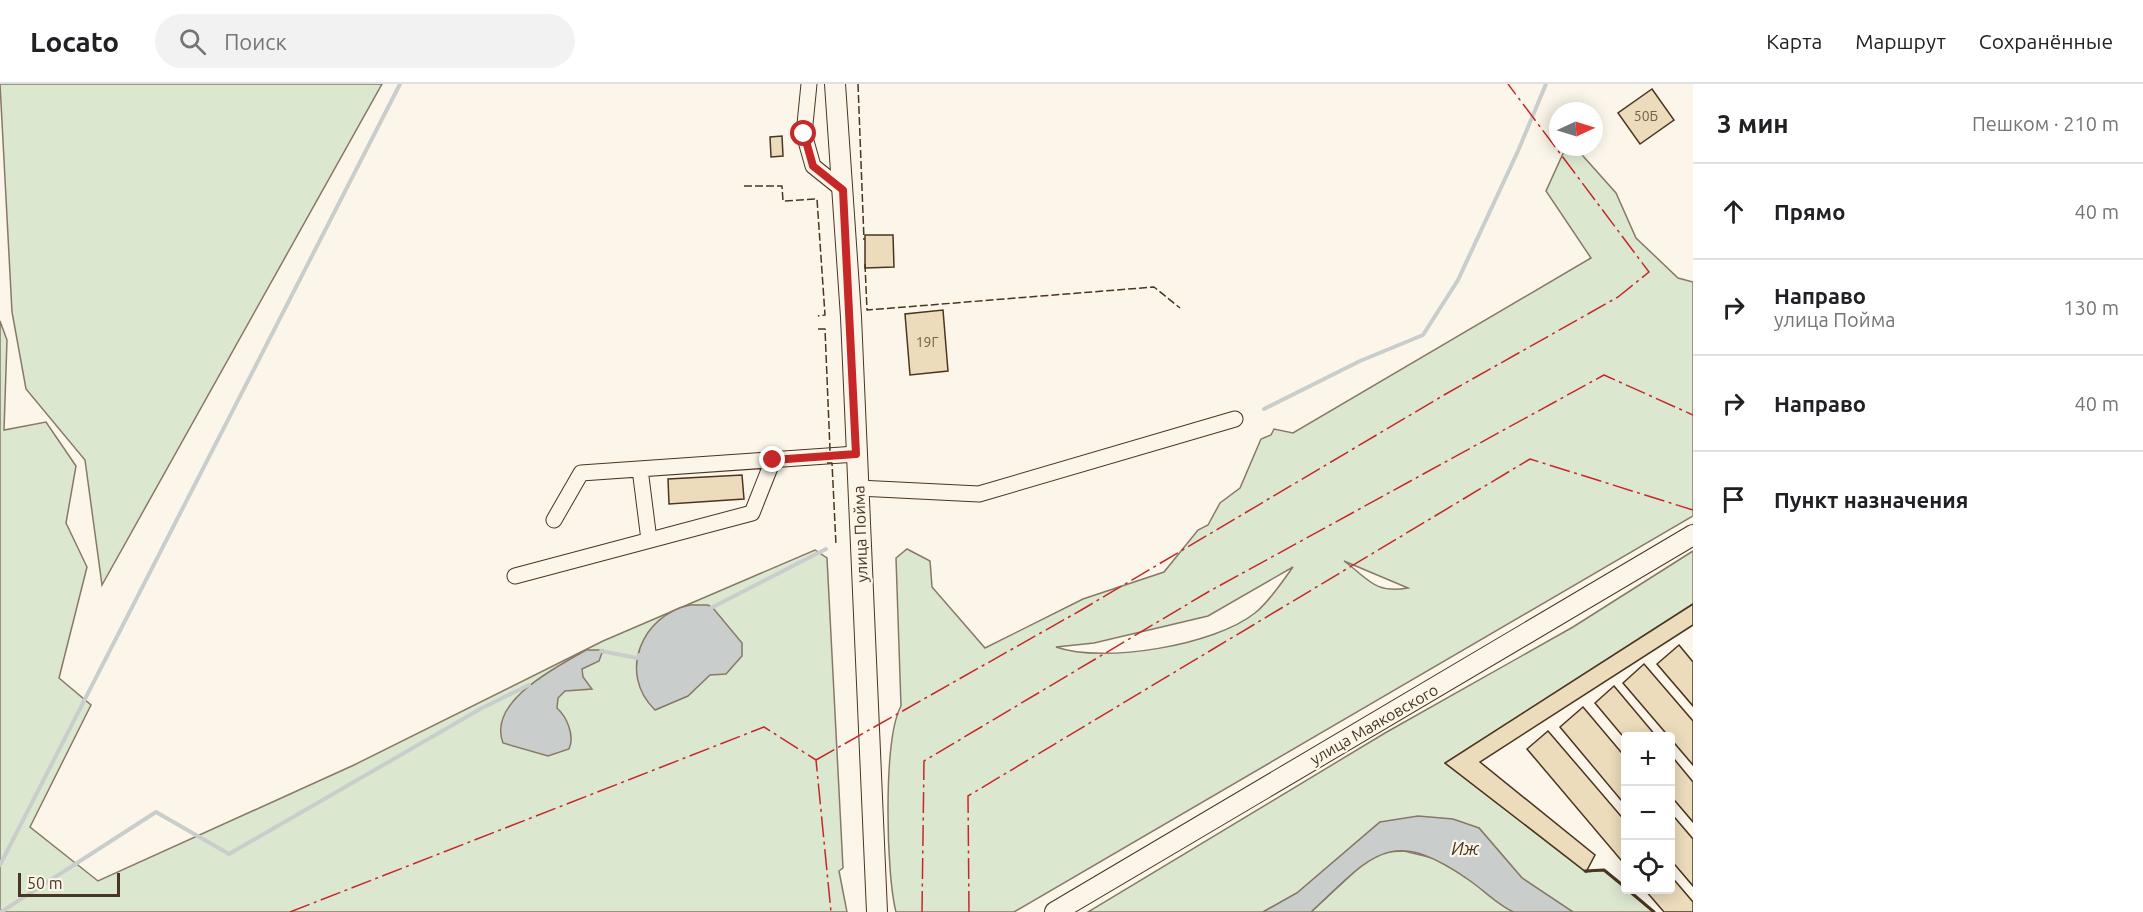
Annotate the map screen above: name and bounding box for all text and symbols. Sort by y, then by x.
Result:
search box [155,14,575,68]
icon: search [176,25,209,58]
text: Locato [30,26,119,57]
text: Поиск [224,29,287,54]
text: Карта [1766,29,1822,53]
text: Маршрут [1855,29,1946,53]
text: Сохранённые [1979,29,2113,53]
north arrow [1549,102,1603,156]
house number: 50Б [1634,108,1658,124]
text: 3 мин [1717,109,1789,138]
text: Пешком · 210 m [1972,112,2119,135]
route start [790,120,816,146]
icon: ahead [1717,195,1750,228]
text: Прямо [1774,199,1845,224]
text: 40 m [2075,200,2119,223]
text: Направо [1774,283,1866,308]
icon: right [1717,291,1750,324]
text: 130 m [2063,296,2119,319]
text: улица Пойма [1774,308,1895,331]
house number: 19Г [916,334,938,350]
icon: right [1717,387,1750,420]
text: Направо [1774,391,1866,416]
text: 40 m [2075,392,2119,415]
route end [759,446,785,472]
icon: arrive [1717,483,1750,516]
street label: улица Пойма [849,485,871,583]
text: Пункт назначения [1774,487,1968,512]
street label: улица Маяковского [1307,680,1441,768]
map controls [1621,732,1675,894]
button: + [1621,732,1675,786]
button: − [1621,786,1675,840]
water label: Иж [1451,838,1480,858]
button: locate [1621,840,1675,894]
scale bar [18,870,120,898]
text: 50 m [27,874,63,892]

